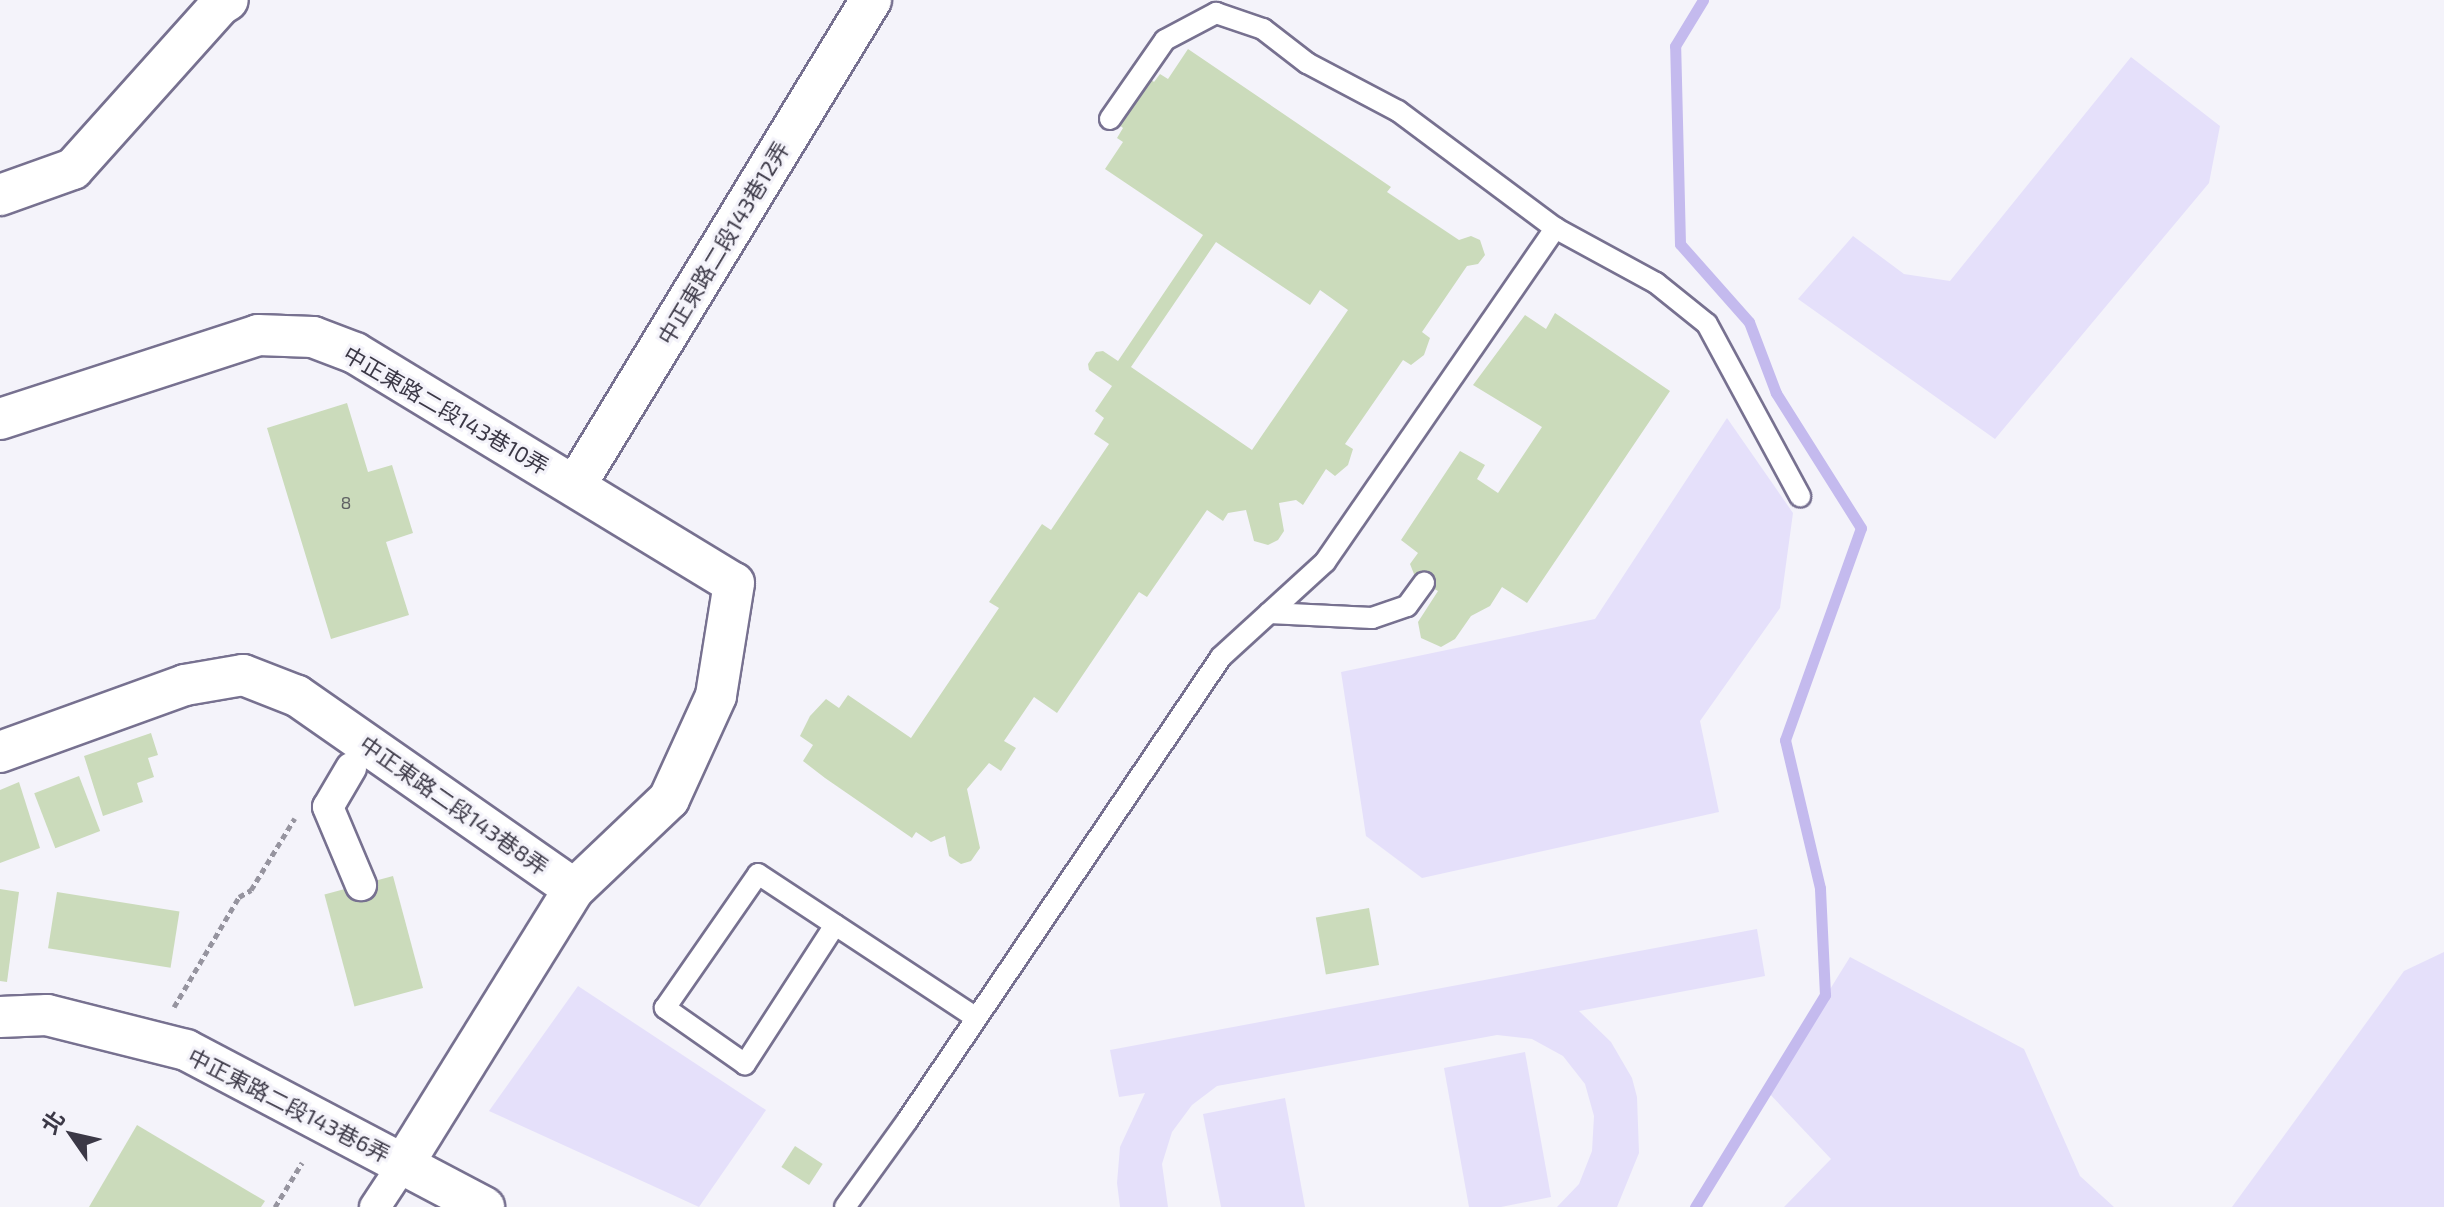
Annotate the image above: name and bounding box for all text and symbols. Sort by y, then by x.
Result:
street label: 中正東路二段143巷12弄 [652,137,794,349]
street label: 中正東路二段143巷10弄 [339,340,553,480]
house number: 8 [341,491,351,513]
street label: 中正東路二段143巷8弄 [355,730,553,880]
street label: 中正東路二段143巷6弄 [184,1043,394,1167]
north arrow [32,1095,112,1175]
text: 北 [35,1105,69,1138]

